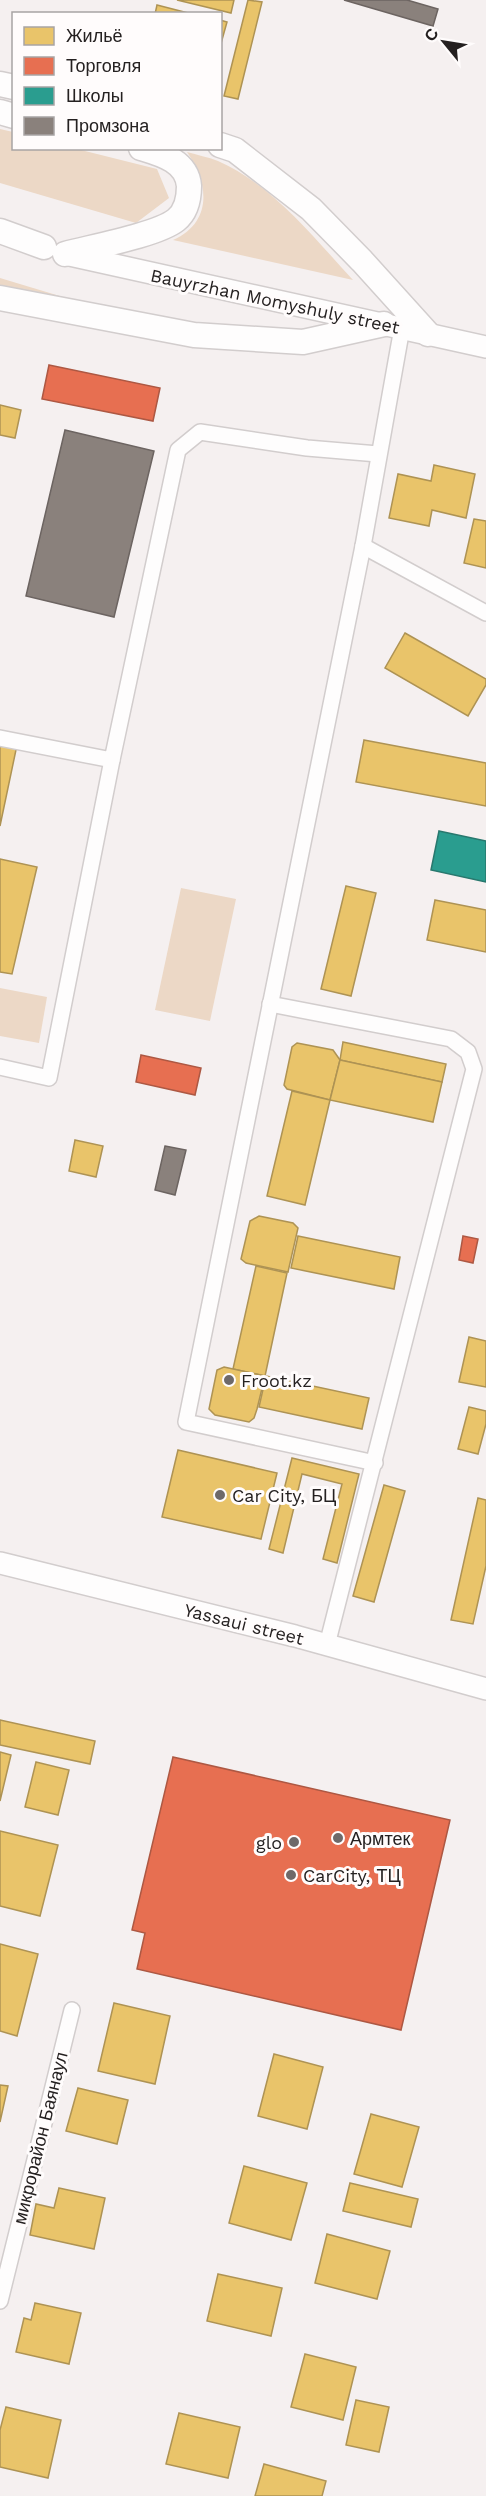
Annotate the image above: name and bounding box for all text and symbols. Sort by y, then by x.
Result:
legend [12,12,222,150]
north arrow [414,12,474,72]
text: Жильё [66,25,123,46]
text: С [420,25,443,45]
text: Торговля [66,55,141,76]
text: Школы [66,85,124,106]
text: Промзона [66,115,150,136]
street label: Bauyrzhan Momyshuly street [149,264,402,338]
place label: Froot.kz [241,1370,312,1391]
marker: Froot.kz [222,1373,236,1387]
place label: Car City, БЦ [232,1485,336,1506]
marker: Car City, БЦ [213,1488,227,1502]
street label: Yassaui street [182,1599,306,1649]
place label: Армтек [350,1828,410,1849]
marker: Армтек [331,1831,345,1845]
place label: glo [256,1832,282,1853]
marker: glo [287,1835,301,1849]
place label: CarCity, ТЦ [303,1865,401,1886]
marker: CarCity, ТЦ [284,1868,298,1882]
street label: микрорайон Баянаул [8,2050,72,2226]

